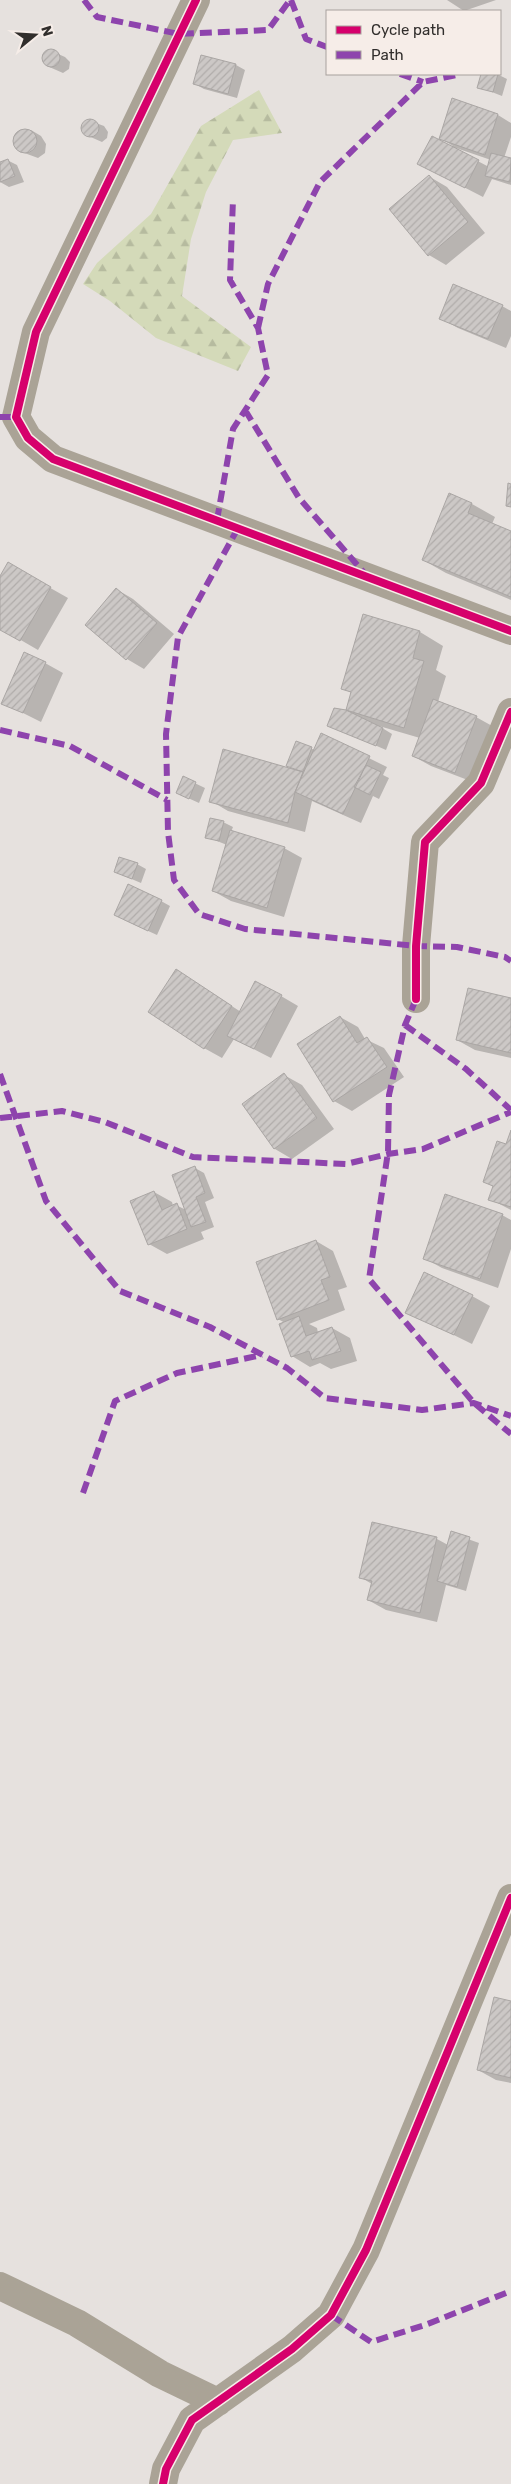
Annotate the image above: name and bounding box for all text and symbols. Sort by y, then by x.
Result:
north arrow [10,10,60,60]
legend [326,10,501,75]
text: Cycle path [371,21,445,39]
text: N [37,24,57,39]
text: Path [371,46,404,64]

